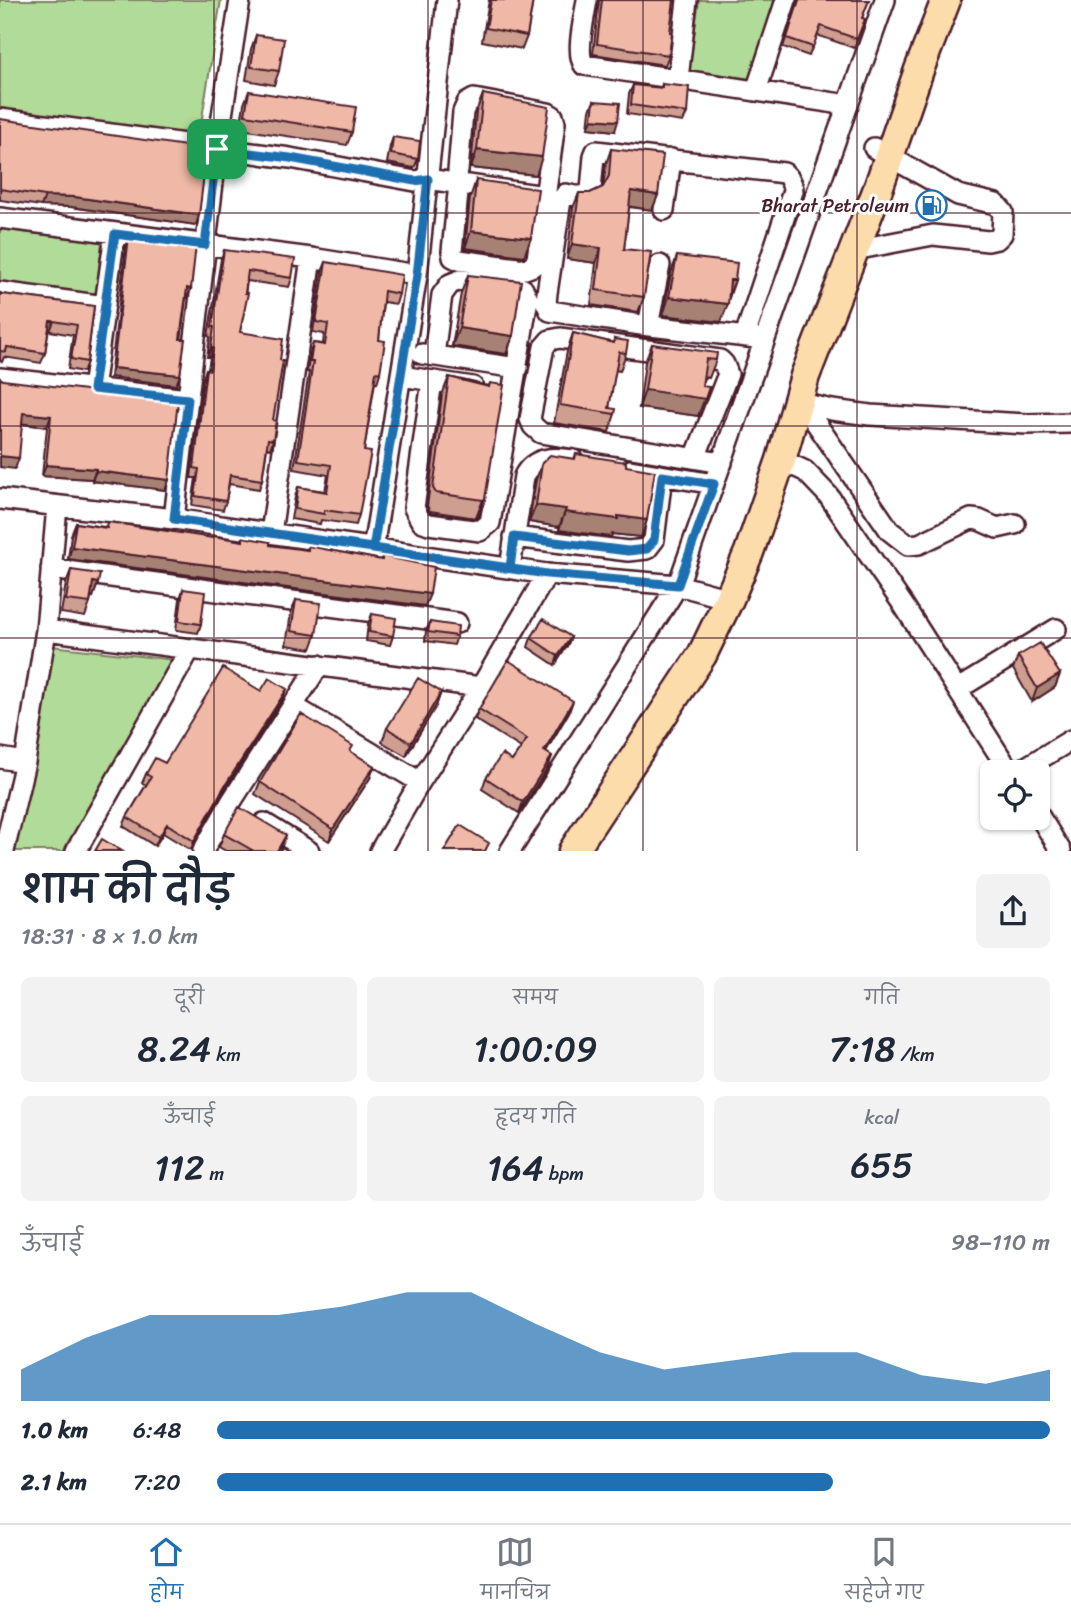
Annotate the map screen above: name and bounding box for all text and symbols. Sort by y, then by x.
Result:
pin [187,119,247,179]
icon: arrive [198,130,236,168]
fuel station icon: Bharat Petroleum [915,188,949,222]
place label: Bharat Petroleum [761,189,909,222]
map controls [980,760,1050,830]
button: locate [980,760,1050,830]
text: शाम की दौड़ [21,856,232,923]
button: share [976,874,1050,948]
text: 18:31 · 8 × 1.0 km [21,916,198,957]
text: दूरी [174,981,204,1014]
text: समय [513,981,558,1014]
text: गति [865,981,899,1014]
text: 8.24 [137,1018,211,1080]
text: 1:00:09 [473,1018,598,1080]
text: 7:18 [829,1018,896,1080]
text: km [211,1038,241,1071]
text: /km [896,1038,935,1071]
text: ऊँचाई [164,1100,215,1133]
text: हृदय गति [495,1100,576,1133]
text: kcal [865,1101,899,1134]
text: 655 [851,1134,913,1196]
text: 112 [154,1137,205,1199]
text: 164 [487,1137,544,1199]
text: m [205,1157,224,1190]
text: bpm [544,1157,584,1190]
text: 98–110 m [951,1222,1050,1263]
text: ऊँचाई [21,1223,83,1264]
text: 1.0 km [21,1410,88,1451]
text: 6:48 [133,1410,181,1451]
text: 2.1 km [21,1462,87,1503]
text: 7:20 [133,1462,181,1503]
tab: होम [147,1533,185,1613]
tab: मानचित्र [480,1533,550,1613]
tab: सहेजे गए [845,1533,924,1613]

